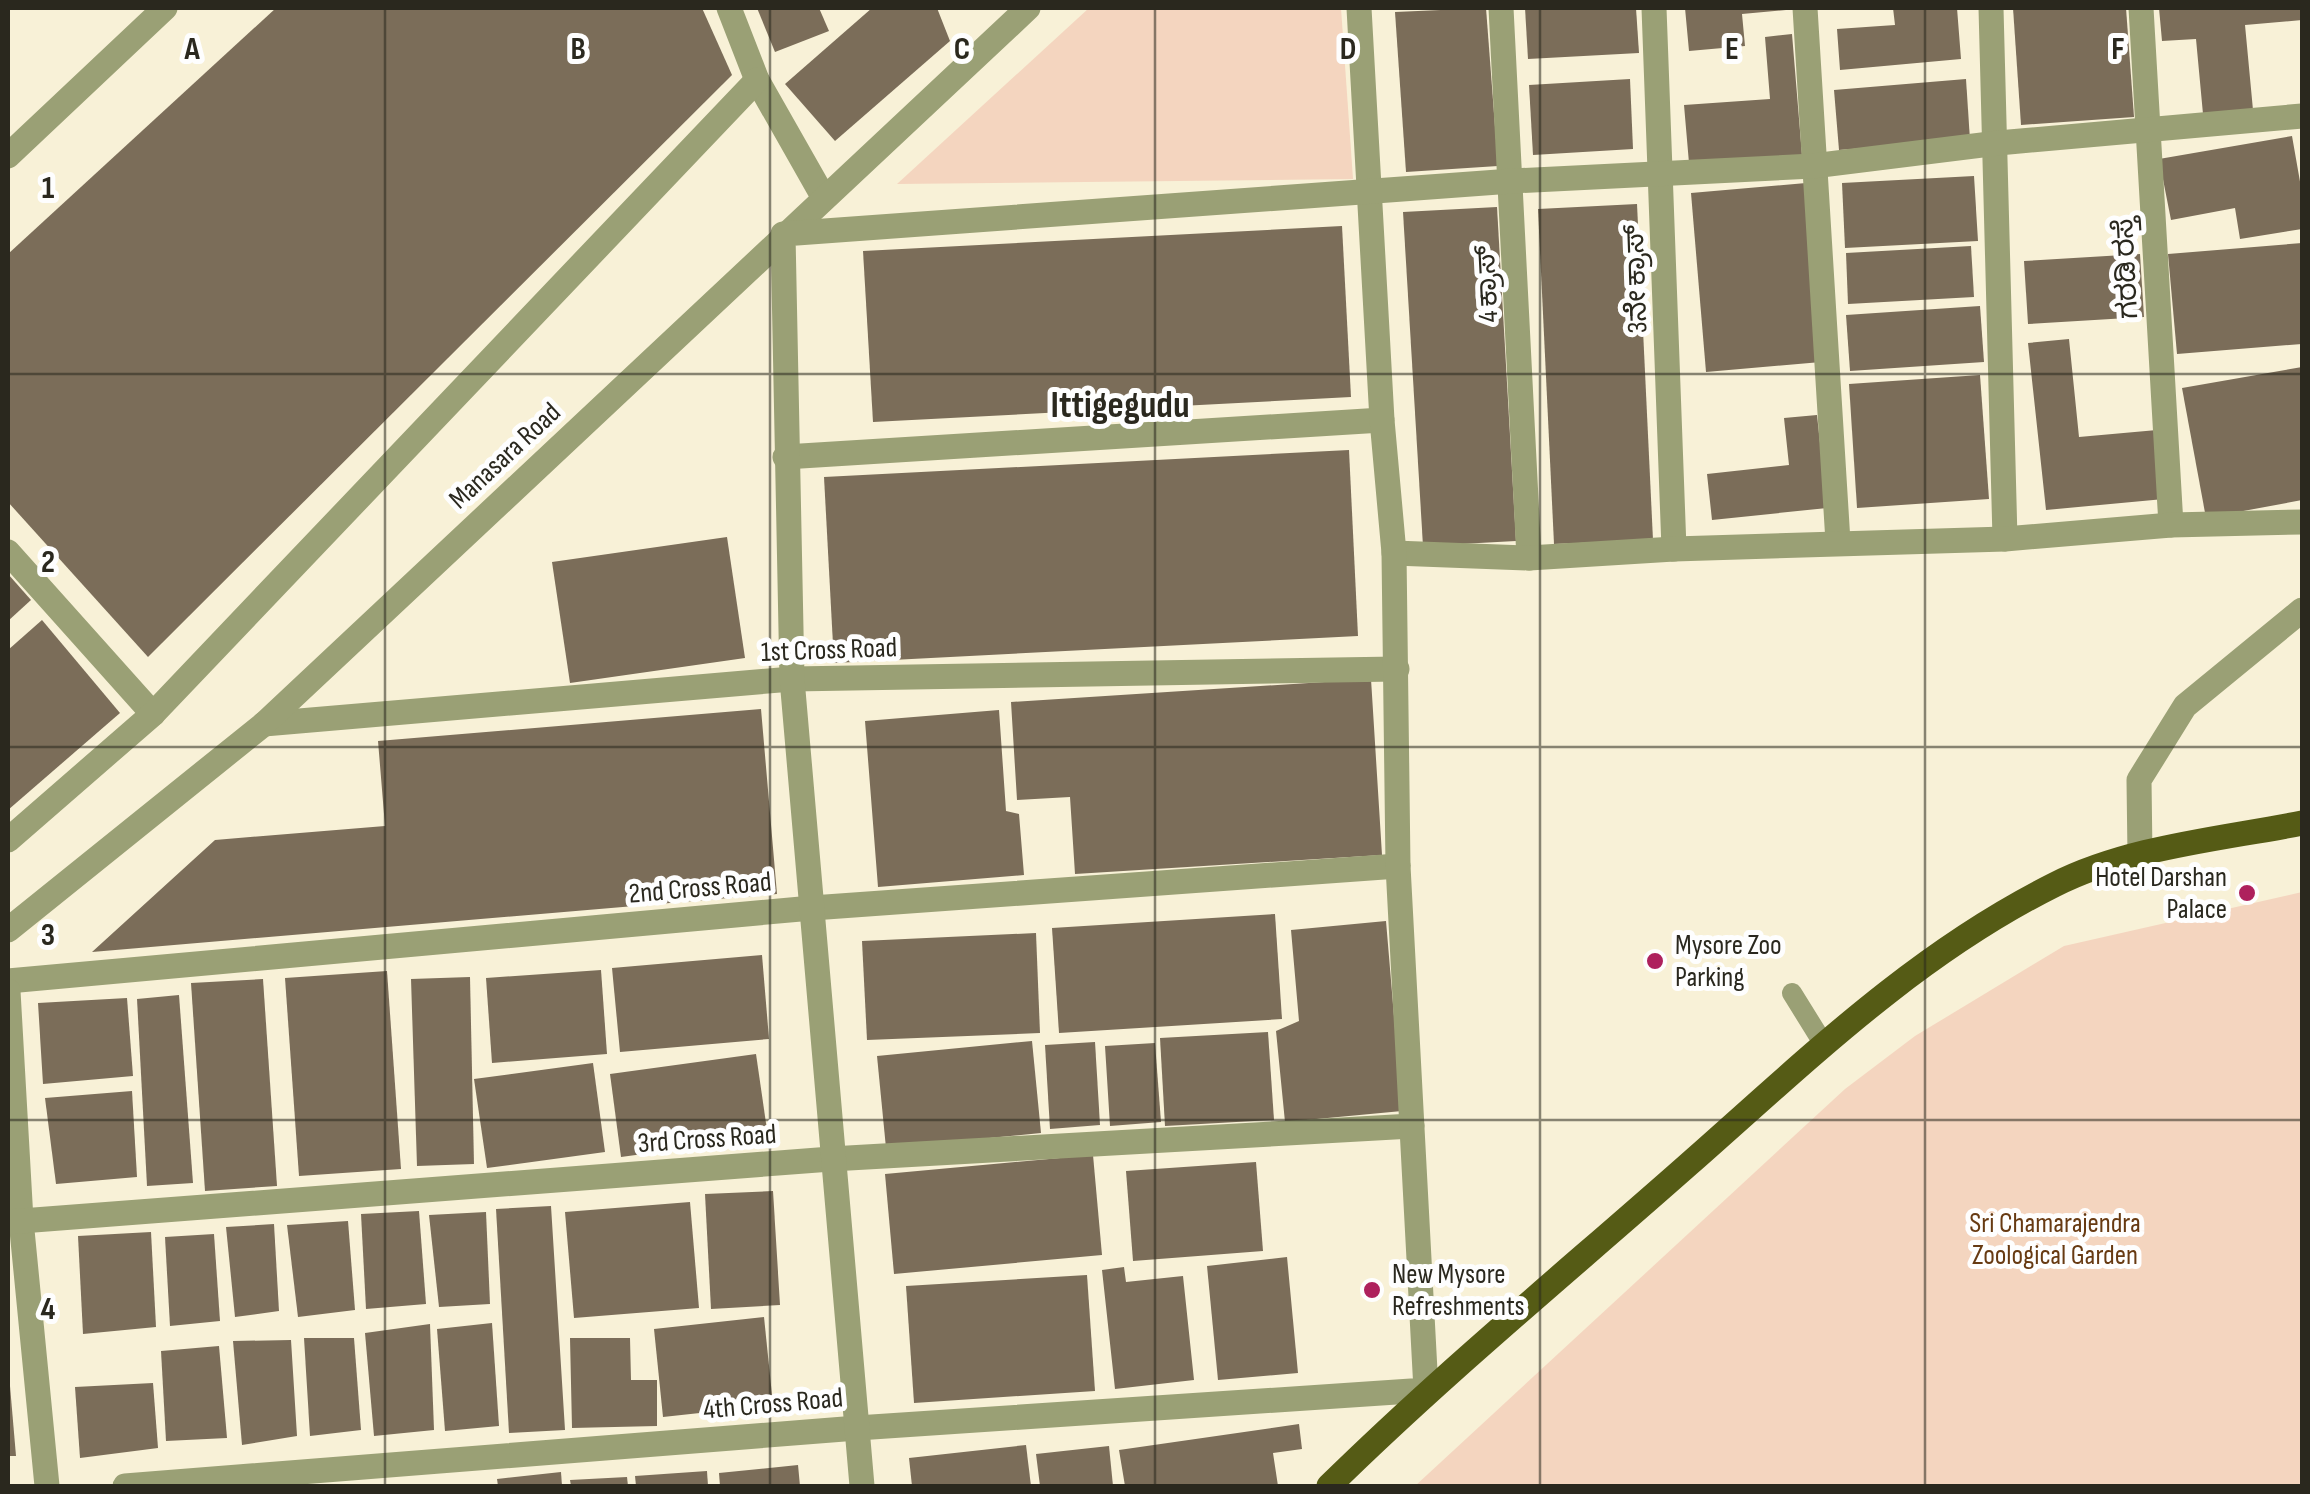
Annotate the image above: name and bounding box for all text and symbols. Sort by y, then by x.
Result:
text: A [183,30,200,69]
text: B [570,30,586,69]
text: C [954,30,970,69]
text: D [1340,30,1356,69]
text: E [1725,30,1739,69]
text: F [2111,30,2125,69]
text: 1 [42,169,55,208]
street label: ಗರಡಿ ರಸ್ತೆ [2107,215,2146,320]
street label: 3ನೆೇ ಕ್ರಾಸ್ [1618,224,1655,334]
street label: 4 ಕ್ರಾಸ್ [1468,244,1506,323]
district label: Ittigegudu [1050,383,1190,428]
street label: Manasara Road [442,396,568,516]
text: 2 [41,543,55,582]
street label: 1st Cross Road [760,631,898,669]
place label: Hotel Darshan Palace [2095,861,2227,926]
street label: 2nd Cross Road [627,865,773,911]
marker: Hotel Darshan Palace [2236,882,2258,904]
text: 3 [41,916,55,955]
place label: Mysore Zoo Parking [1675,929,1782,994]
marker: Mysore Zoo Parking [1644,950,1666,972]
street label: 3rd Cross Road [637,1118,777,1160]
park label: Sri Chamarajendra Zoological Garden [1969,1207,2141,1272]
place label: New Mysore Refreshments [1392,1258,1525,1323]
marker: New Mysore Refreshments [1361,1279,1383,1301]
text: 4 [41,1290,56,1329]
street label: 4th Cross Road [702,1381,844,1427]

